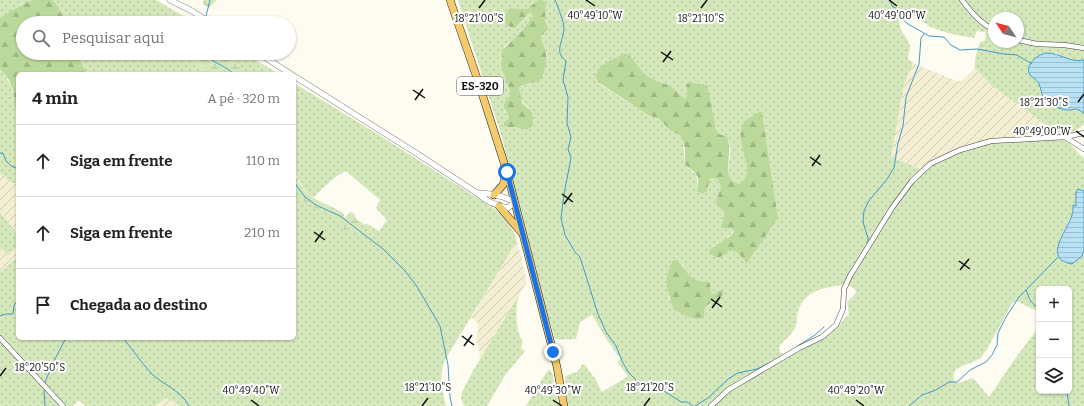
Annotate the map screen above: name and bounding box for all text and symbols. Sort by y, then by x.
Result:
text: 40°49'10"W [567,10,623,22]
text: 40°49'00"W [868,10,926,22]
north arrow [988,12,1024,48]
text: 18°21'00"S [455,13,504,25]
text: 18°21'10"S [678,13,724,25]
search box [16,16,296,60]
icon: search [30,27,52,49]
text: Pesquisar aqui [62,29,164,47]
road number: ES-320 [457,77,503,95]
text: 4 min [32,88,78,109]
text: A pé · 320 m [208,91,280,106]
text: 18°21'30"S [1020,97,1068,109]
text: 40°49'00"W [1013,126,1071,138]
icon: ahead [32,150,54,172]
text: Siga em frente [70,152,173,170]
text: 110 m [246,153,280,168]
route start [498,163,516,181]
icon: ahead [32,222,54,244]
text: Siga em frente [70,224,173,242]
text: 210 m [244,225,280,240]
map controls [1036,286,1072,394]
button: + [1036,286,1072,322]
icon: arrive [32,294,54,316]
text: Chegada ao destino [70,296,207,314]
button: − [1036,322,1072,358]
route end [544,343,562,361]
button: layers [1036,358,1072,394]
text: 18°20'50"S [15,362,65,374]
text: 18°21'10"S [405,382,451,394]
text: 18°21'20"S [626,382,674,394]
text: 40°49'40"W [223,385,280,397]
text: 40°49'30"W [525,385,582,397]
text: 40°49'20"W [828,385,885,397]

